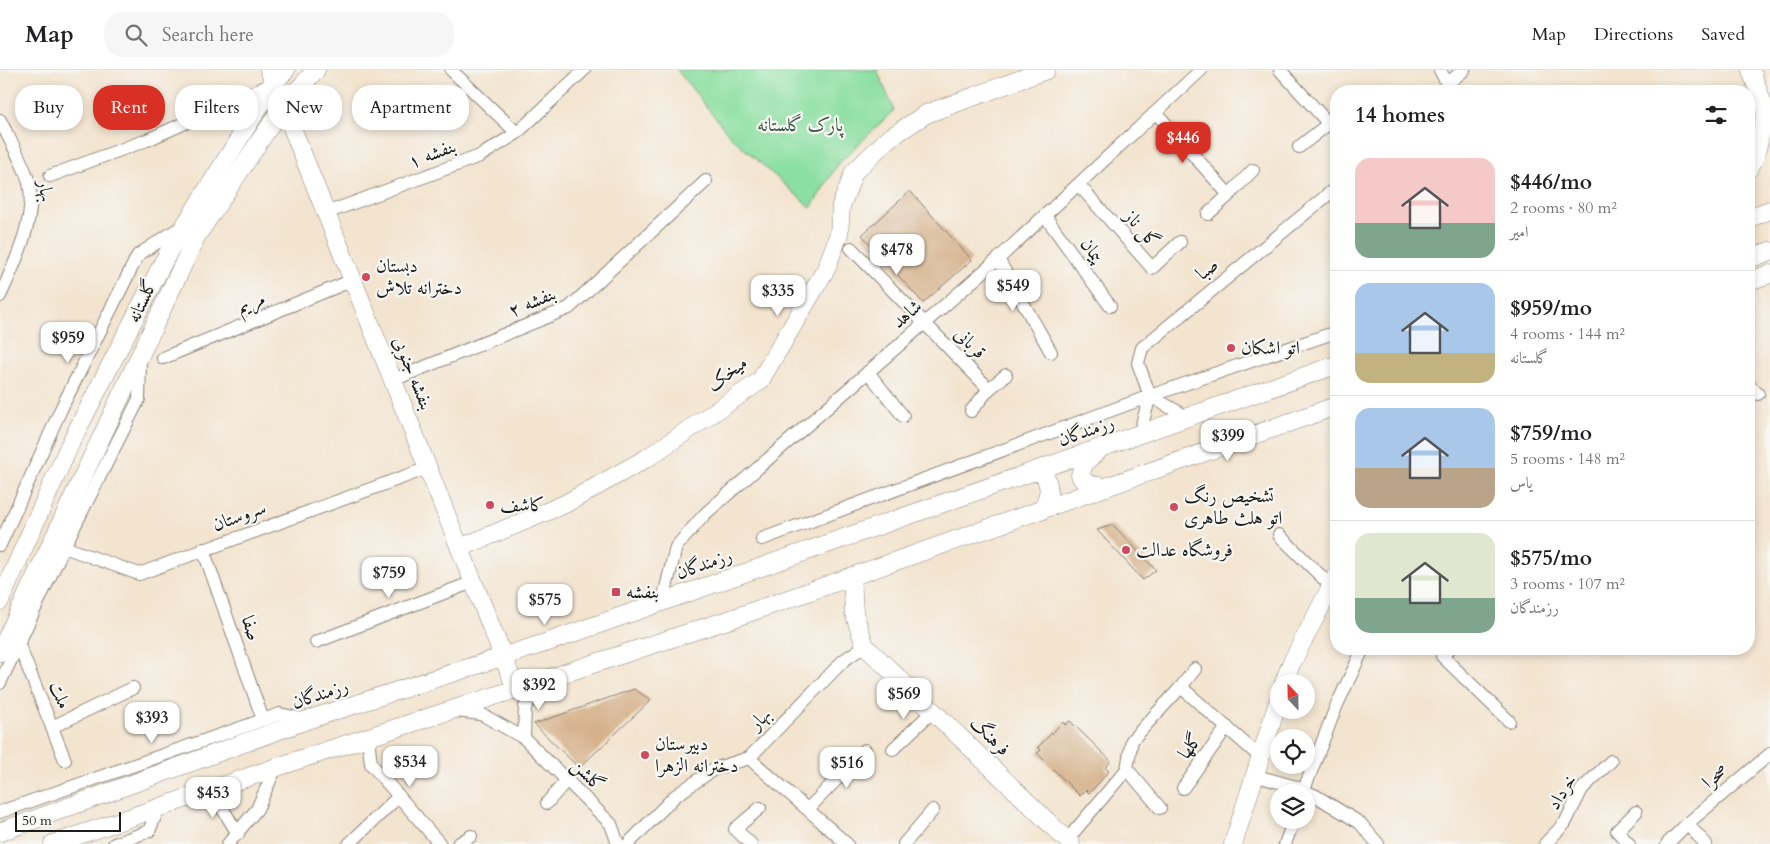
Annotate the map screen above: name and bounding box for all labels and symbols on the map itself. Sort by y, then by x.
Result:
park label: پارک گلستانه [757,112,844,138]
pin: $446 [1153,122,1213,164]
street label: بنفشه ۱ [404,133,460,175]
street label: بهار [31,176,60,204]
street label: گل ناز [1117,203,1166,254]
street label: پیمان [1074,232,1110,269]
pin: $478 [867,234,927,276]
street label: صبا [1190,252,1224,286]
place label: دبستان دخترانه تلاش [376,253,462,301]
pin: $549 [983,270,1043,312]
marker: دبستان دخترانه تلاش [360,271,372,283]
pin: $335 [748,274,808,317]
street label: گلستانه [121,275,163,327]
street label: بنفشه ۲ [504,280,560,324]
street label: مریم [233,285,270,323]
street label: شاهد [886,293,928,335]
street label: قربانی [948,321,992,365]
pin: $959 [38,322,98,364]
street label: بنفشه جنوبی [386,332,440,414]
place label: اتو اشکان [1241,335,1300,361]
marker: اتو اشکان [1225,342,1237,354]
street label: میخک [701,350,753,398]
street label: رزمندگان [1054,409,1118,453]
pin: $399 [1198,420,1258,462]
place label: تشخیص رنگ اتو هلث طاهری [1184,483,1282,531]
place label: کاشف [500,492,545,518]
street label: سروستان [209,494,269,538]
marker: کاشف [484,499,496,511]
marker: تشخیص رنگ اتو هلث طاهری [1168,501,1180,513]
place label: فروشگاه عدالت [1136,537,1233,563]
street label: رزمندگان [672,542,736,586]
marker: فروشگاه عدالت [1120,544,1132,556]
pin: $759 [359,556,419,599]
place label: بنفشه [626,579,659,605]
pin: $575 [515,584,575,626]
marker: بنفشه [610,586,622,598]
street label: صفا [235,612,267,644]
pin: $392 [509,668,569,711]
street label: رزمندگان [288,673,352,715]
north arrow [1270,674,1315,719]
street label: ملت [43,677,77,713]
pin: $569 [874,678,934,720]
pin: $393 [122,702,182,744]
street label: بهار [742,702,777,737]
street label: فرهنگ [964,710,1016,762]
street label: گلها [1172,728,1208,764]
place label: دبيرستان دخترانه الزهرا [655,731,739,779]
pin: $534 [380,746,440,788]
pin: $516 [817,746,877,789]
marker: دبيرستان دخترانه الزهرا [639,749,651,761]
street label: گلشن [566,753,610,797]
street label: صحرا [1696,757,1734,795]
street label: خرداد [1541,769,1583,815]
pin: $453 [183,776,243,819]
scale bar [15,809,121,832]

